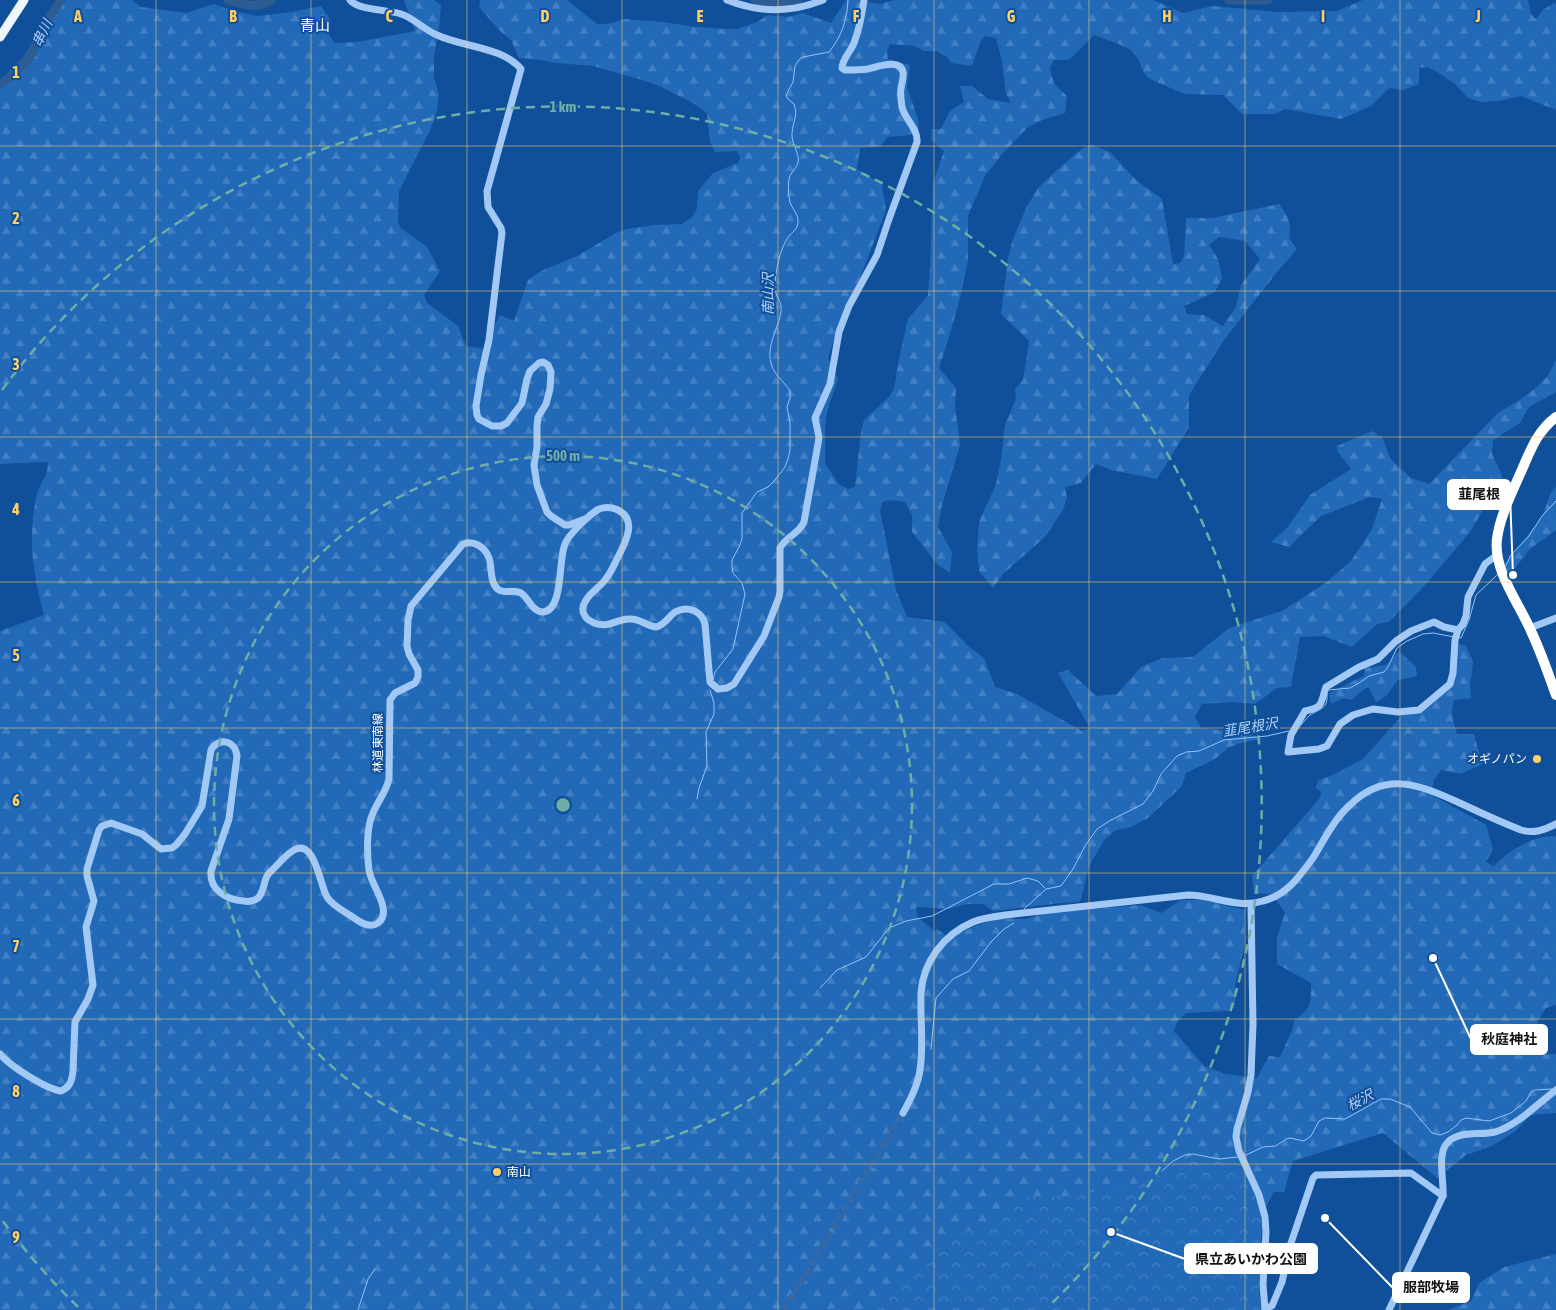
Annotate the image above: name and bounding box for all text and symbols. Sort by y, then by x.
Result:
text: A [73,7,82,25]
text: B [229,7,237,25]
text: C [385,7,393,25]
text: D [541,7,550,25]
text: E [697,7,704,25]
text: F [853,7,860,25]
text: G [1007,7,1016,25]
text: H [1162,7,1172,25]
text: I [1321,7,1325,25]
text: J [1474,7,1481,25]
water label: 串川 [29,15,56,49]
district label: 青山 [300,17,330,34]
text: 1 [12,63,20,81]
text: 1 km [550,98,576,115]
text: 2 [12,209,20,227]
water label: 南山沢 [760,271,776,315]
text: 3 [12,355,20,373]
text: 500 m [546,447,580,464]
callout: 韮尾根 [1448,480,1510,509]
text: 韮尾根 [1458,486,1500,502]
text: 4 [11,500,20,518]
text: 5 [12,646,20,664]
street label: 林道東南線 [371,713,385,773]
water label: 韮尾根沢 [1221,714,1281,739]
place label: オギノパン [1467,752,1527,766]
marker: オギノパン [1531,753,1543,765]
text: 6 [12,791,20,809]
centre of rings [554,796,572,814]
text: 7 [12,937,20,955]
callout: 秋庭神社 [1471,1025,1547,1054]
text: 秋庭神社 [1481,1031,1537,1047]
text: 8 [12,1082,20,1100]
water label: 桜沢 [1344,1085,1378,1114]
place label: 南山 [507,1165,531,1179]
marker: 南山 [491,1166,503,1178]
text: 9 [12,1228,20,1246]
callout: 県立あいかわ公園 [1185,1244,1317,1273]
text: 県立あいかわ公園 [1195,1251,1307,1267]
callout: 服部牧場 [1393,1273,1469,1302]
text: 服部牧場 [1403,1279,1459,1295]

